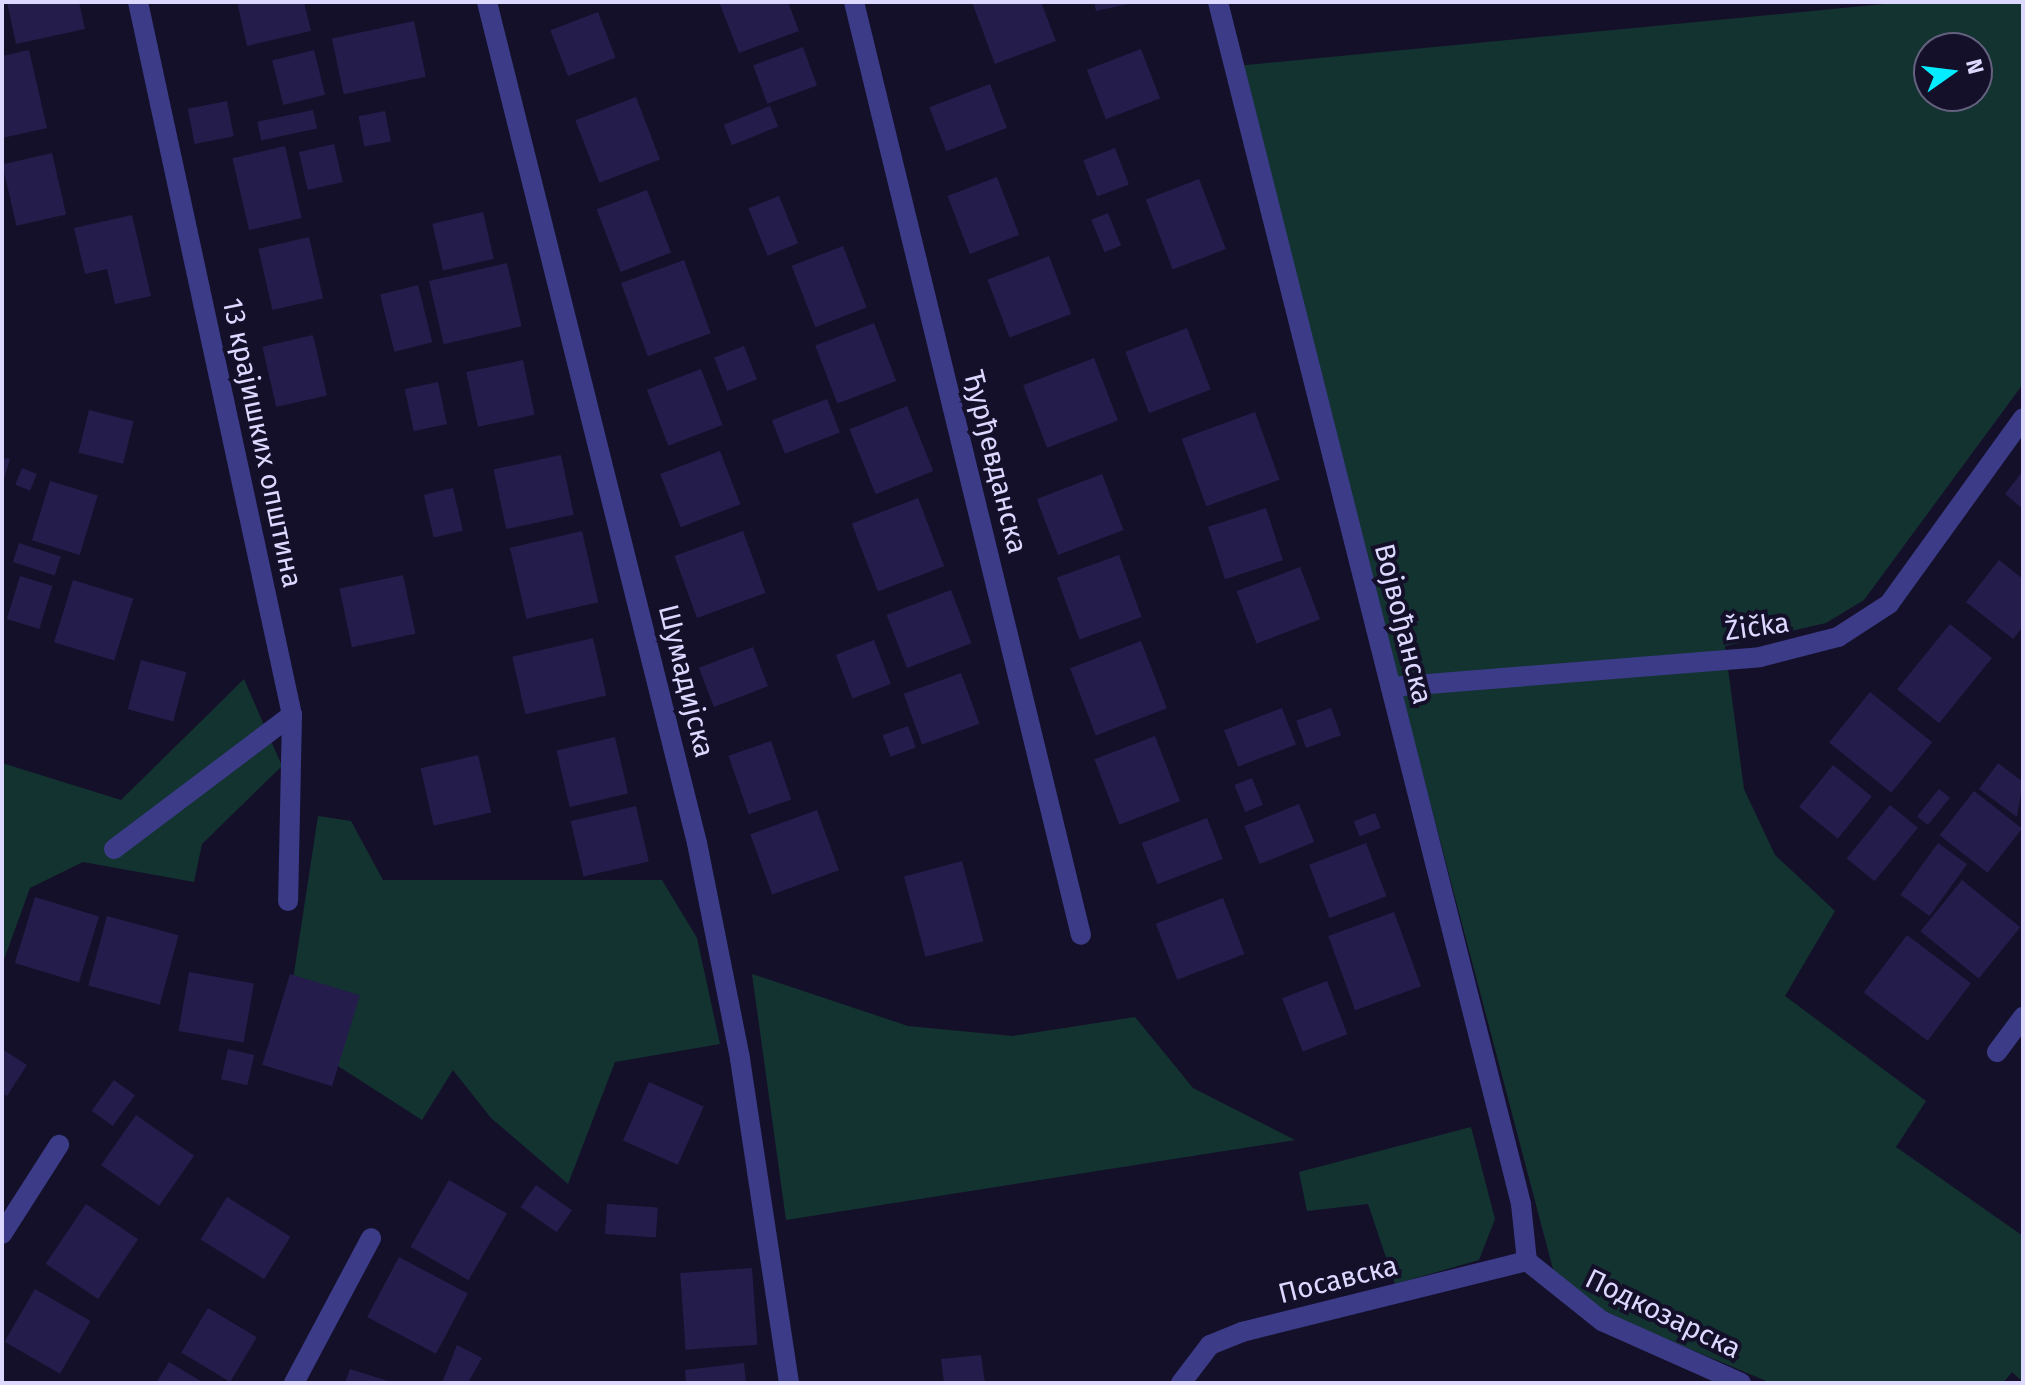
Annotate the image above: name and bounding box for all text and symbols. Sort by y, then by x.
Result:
north arrow [1913,32,1993,112]
text: N [1960,56,1990,77]
street label: 13 крајишких општина [215,295,309,591]
street label: Ђурђевданска [956,367,1034,557]
street label: Војвођанска [1367,540,1439,708]
street label: Шумадијска [651,601,721,761]
street label: Žička [1722,606,1792,648]
street label: Посавска [1275,1249,1401,1311]
street label: Подкозарска [1580,1262,1746,1366]

